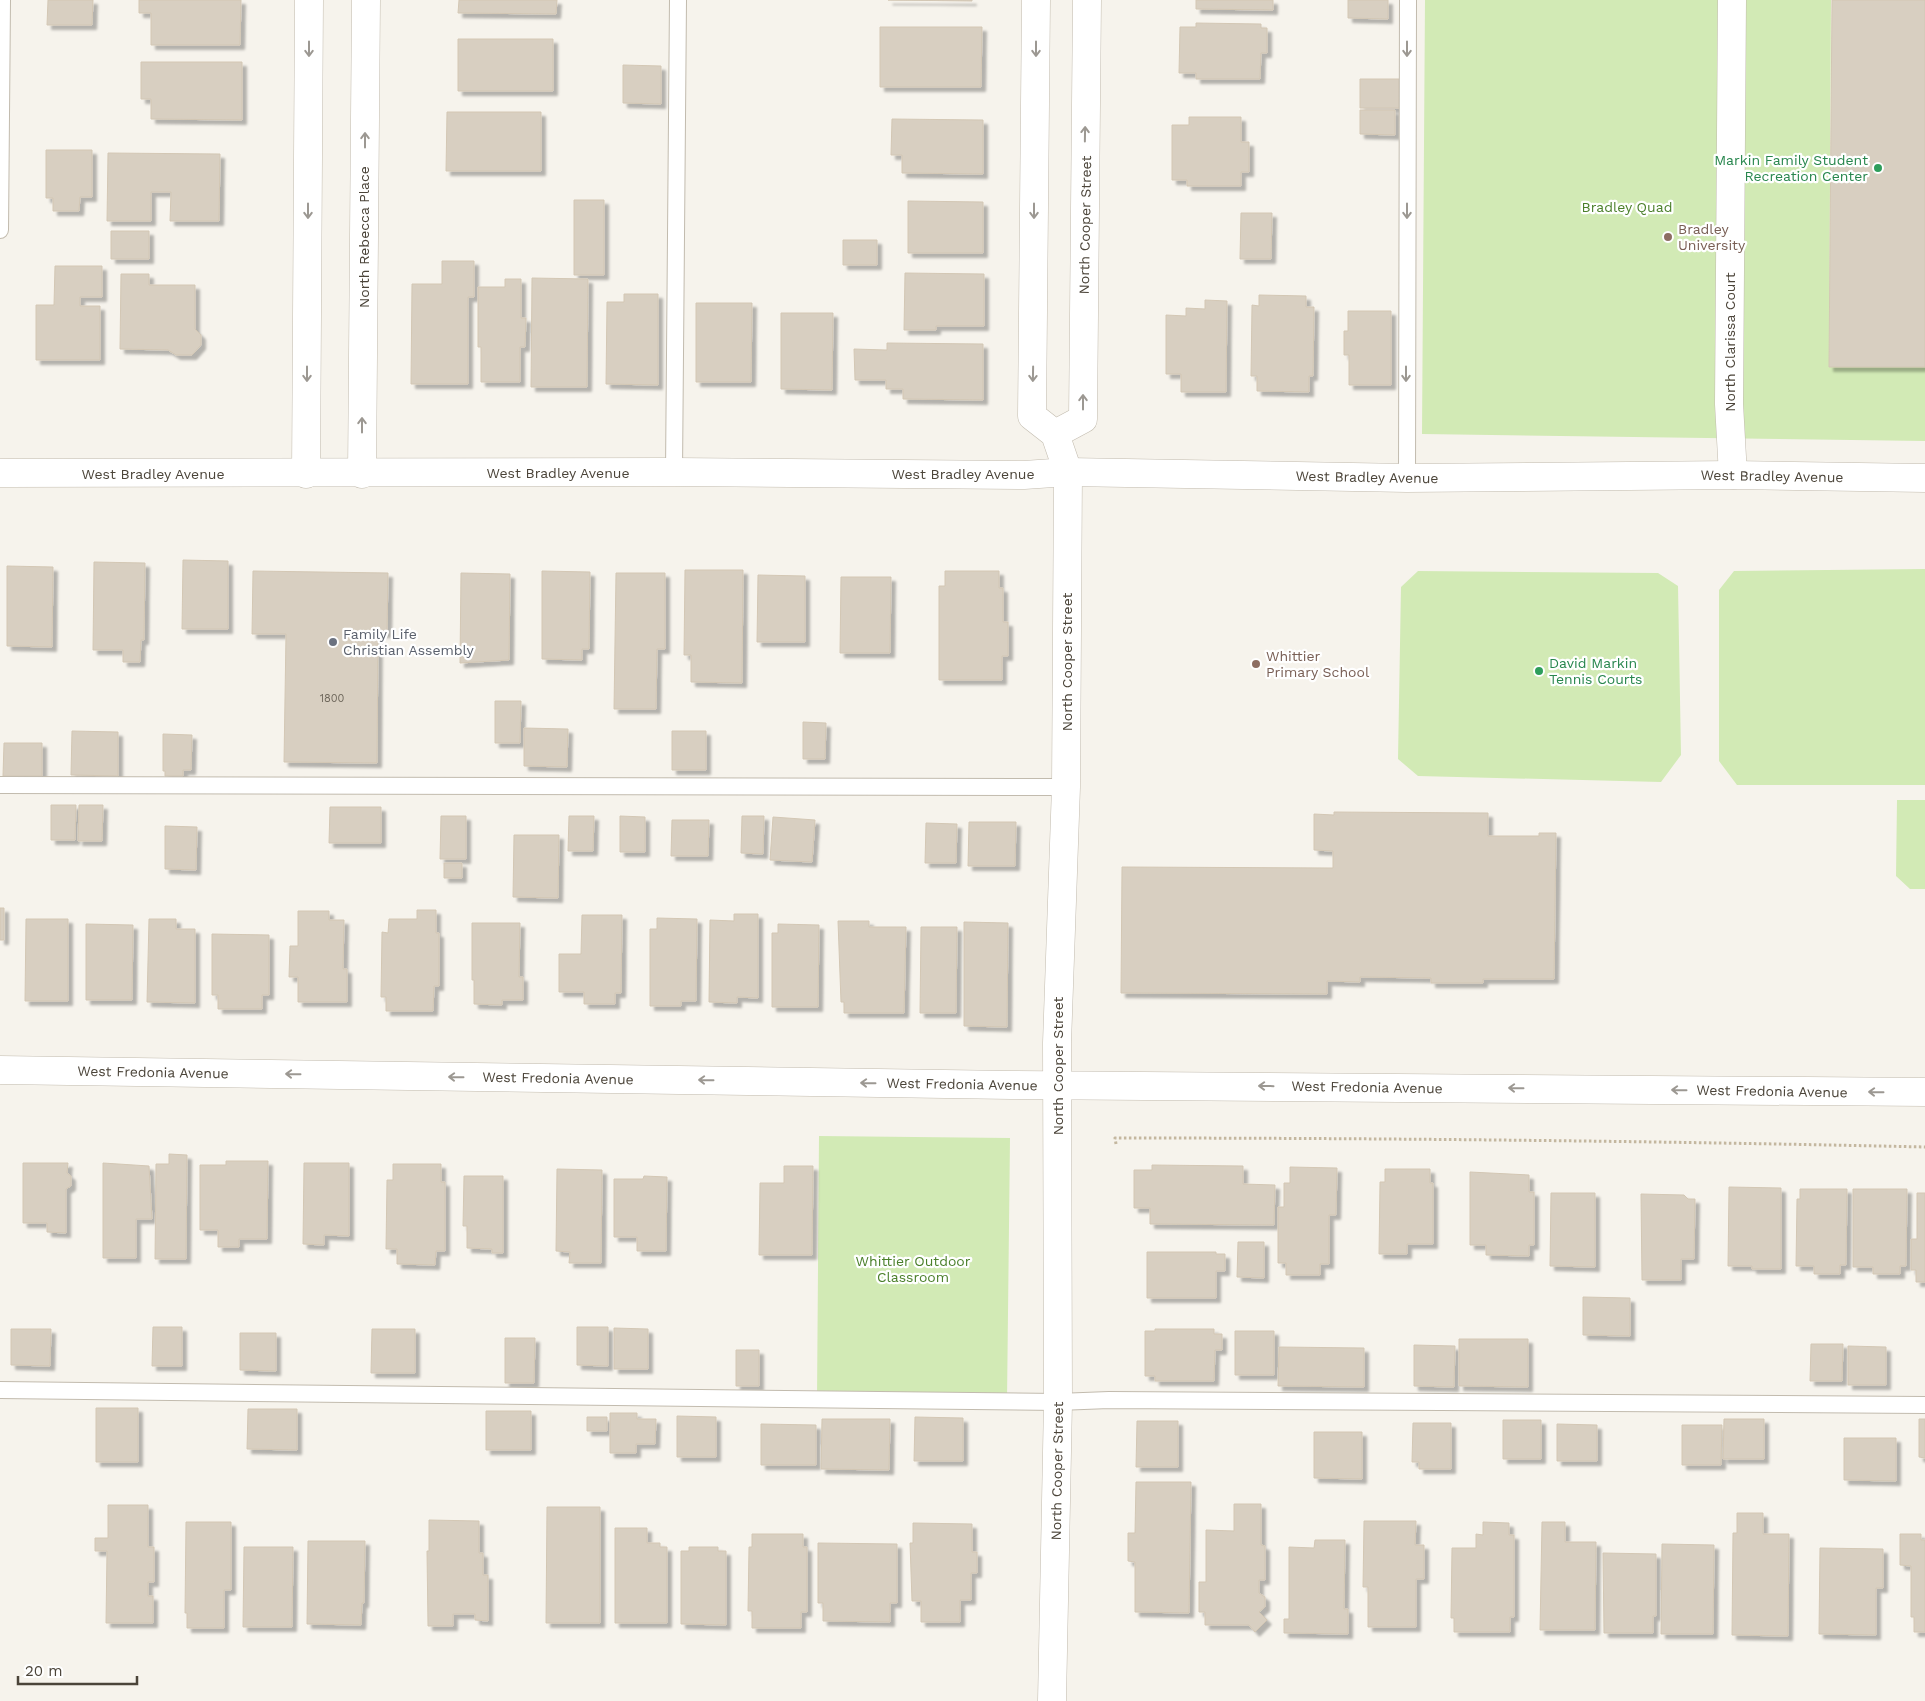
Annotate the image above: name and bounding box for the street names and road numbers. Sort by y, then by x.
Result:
street label: North Cooper Street [1076,155,1094,294]
street label: North Rebecca Place [356,166,372,308]
street label: North Clarissa Court [1722,272,1738,412]
street label: West Bradley Avenue [486,465,630,481]
street label: West Bradley Avenue [81,466,225,482]
street label: West Bradley Avenue [891,466,1035,482]
street label: West Bradley Avenue [1700,467,1844,485]
street label: West Bradley Avenue [1295,468,1439,486]
street label: North Cooper Street [1059,593,1075,731]
street label: North Cooper Street [1050,997,1066,1135]
street label: West Fredonia Avenue [77,1063,229,1081]
street label: West Fredonia Avenue [482,1069,634,1087]
street label: West Fredonia Avenue [886,1075,1038,1093]
street label: West Fredonia Avenue [1291,1078,1443,1096]
street label: West Fredonia Avenue [1696,1082,1848,1100]
street label: North Cooper Street [1048,1401,1066,1540]

